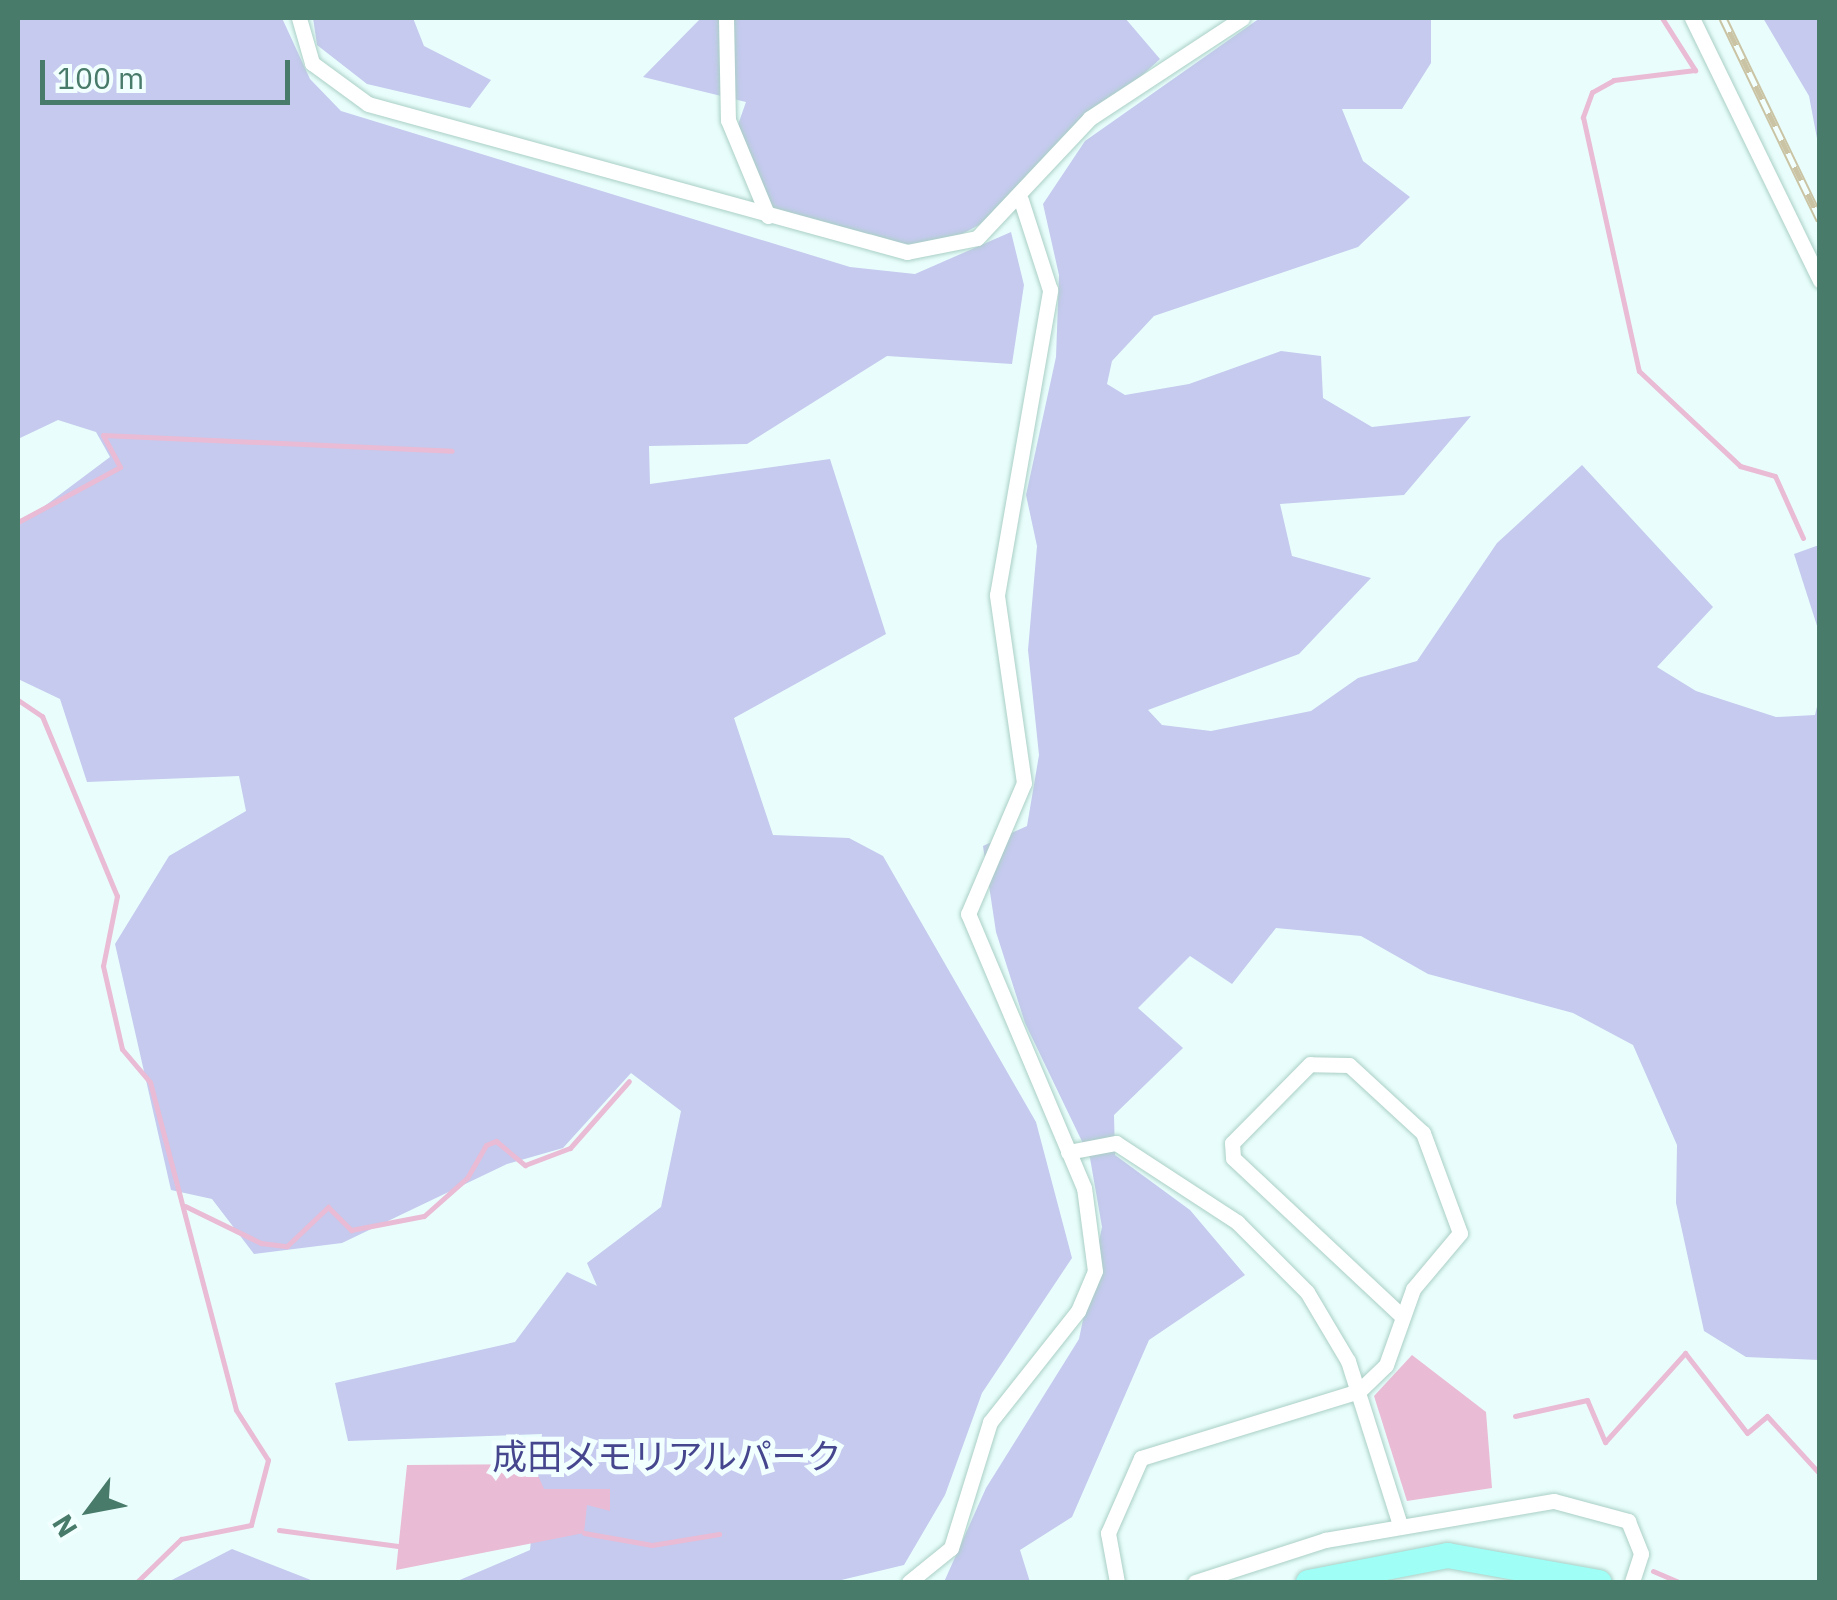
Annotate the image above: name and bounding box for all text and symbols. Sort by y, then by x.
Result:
scale bar [45,40,295,102]
text: 100 m [57,58,144,97]
park label: 成田メモリアルパーク [492,1435,842,1477]
north arrow [40,1460,140,1560]
text: N [43,1508,85,1545]

